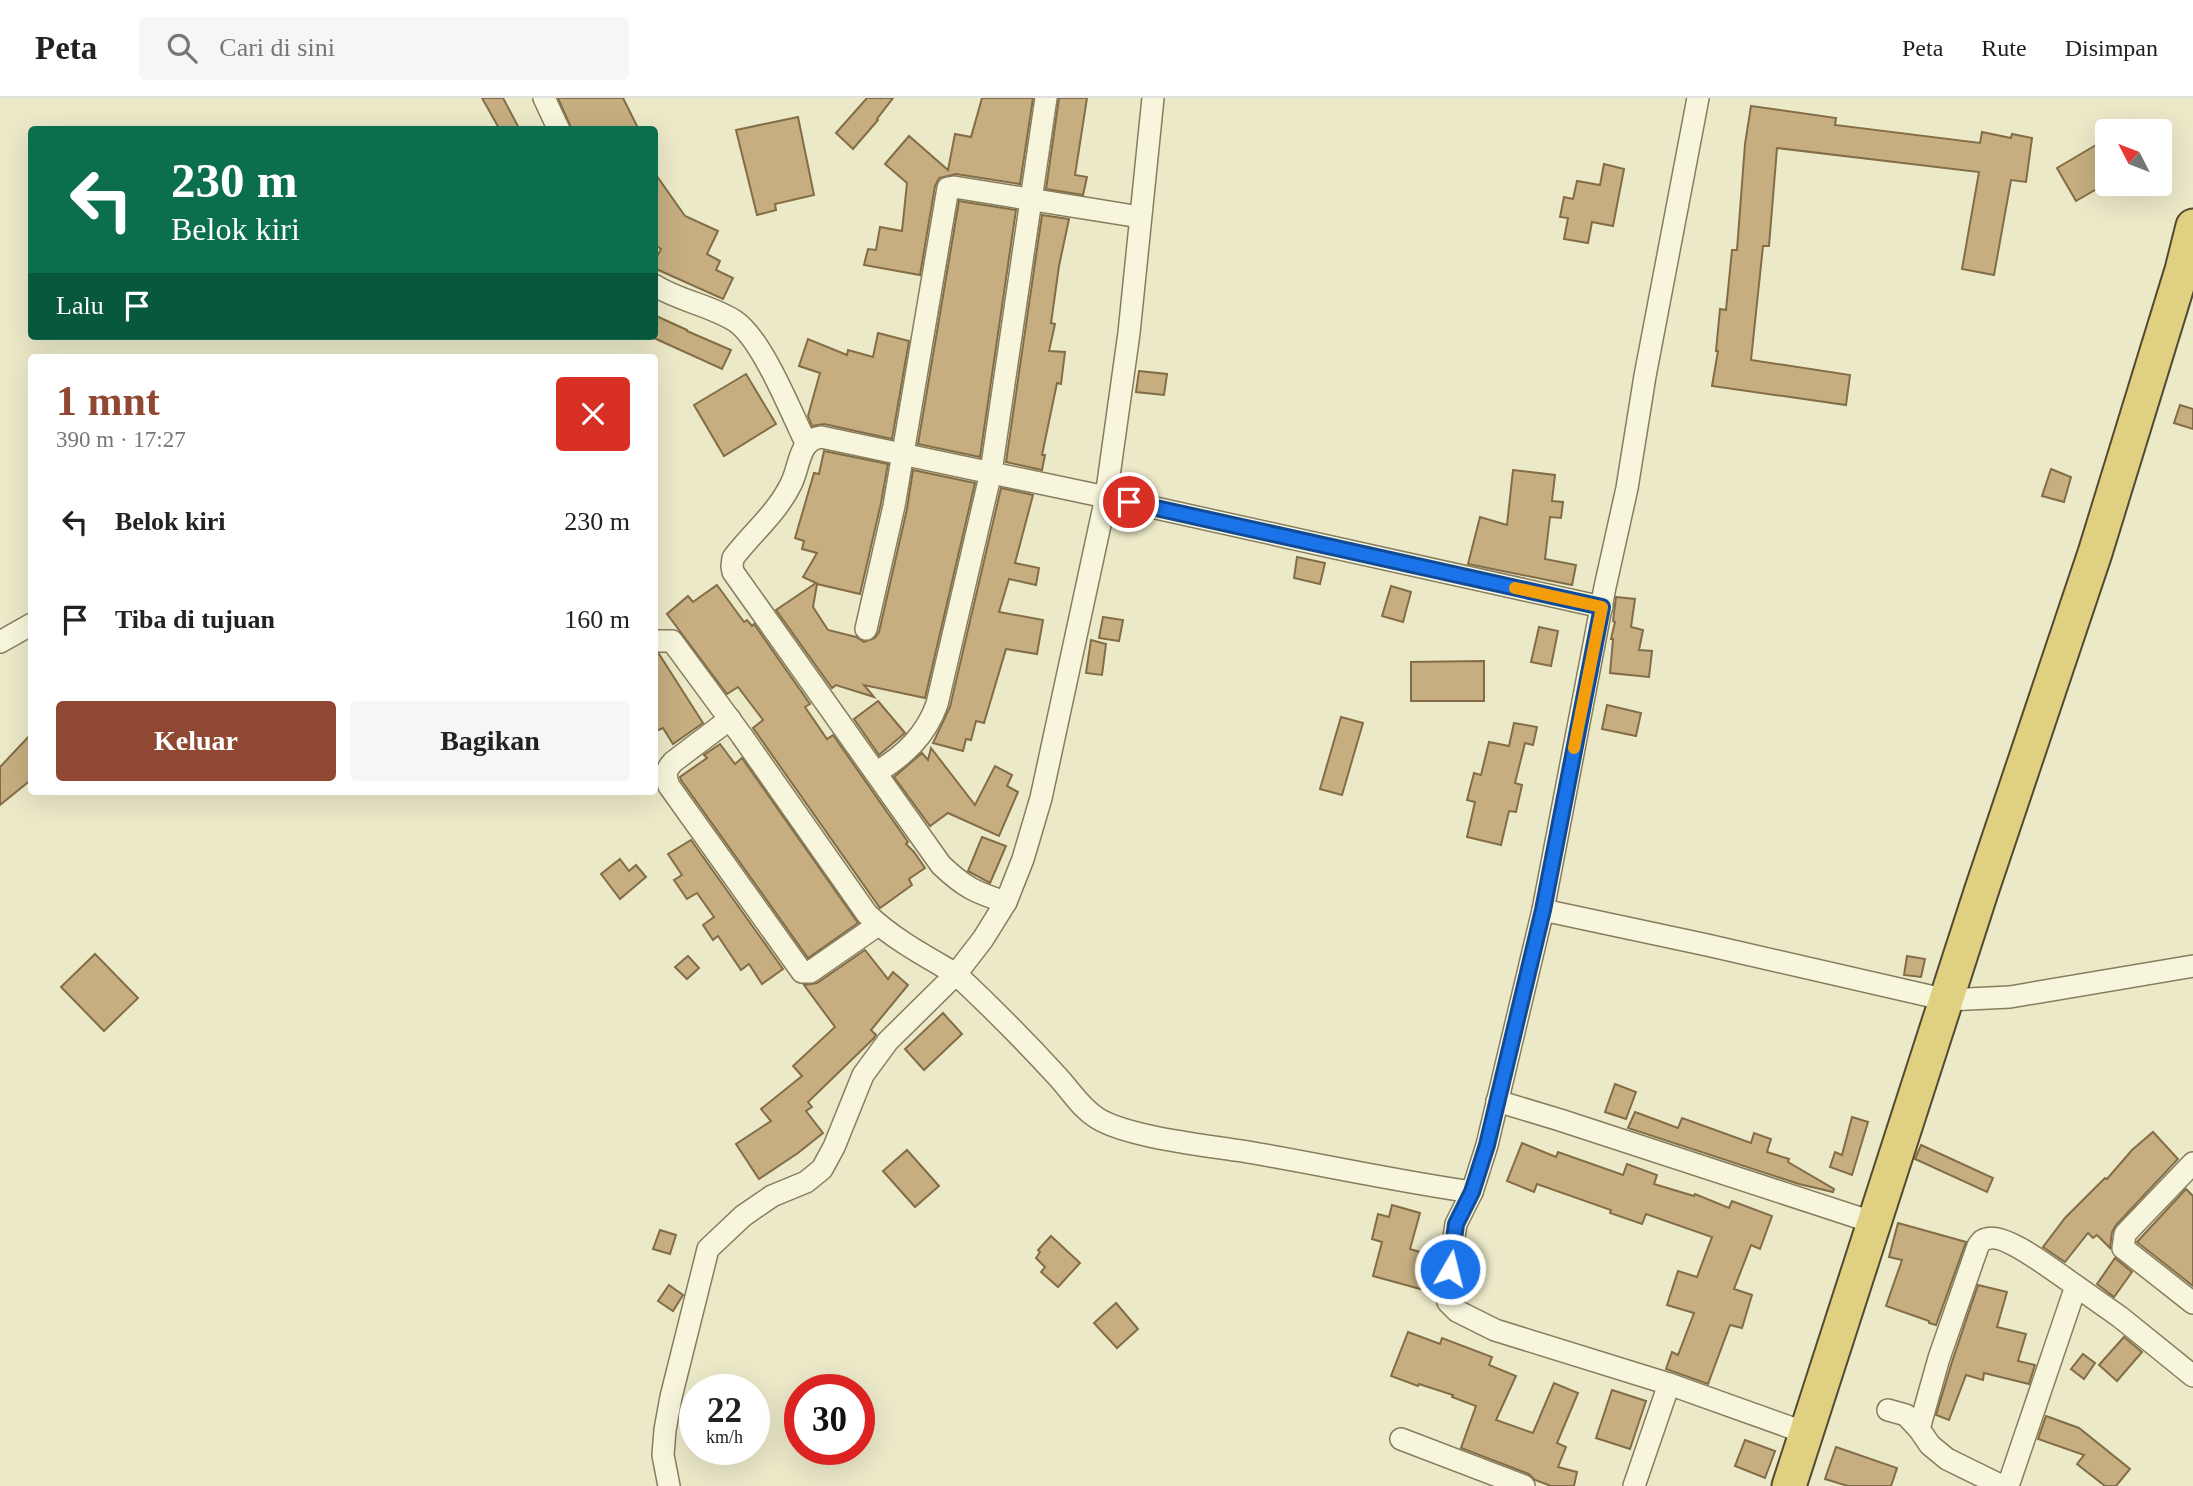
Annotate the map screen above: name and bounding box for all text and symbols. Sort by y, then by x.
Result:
search box [139,17,629,80]
icon: search [163,29,201,67]
text: Peta [35,30,97,66]
text: Cari di sini [219,33,335,62]
text: Peta [1902,35,1943,61]
text: Rute [1981,35,2027,61]
text: Disimpan [2065,35,2158,61]
north arrow [2095,119,2172,196]
map controls [2095,119,2172,196]
text: 230 m [171,153,298,208]
icon: left [56,154,147,245]
text: Belok kiri [171,211,300,247]
icon: arrive [118,287,156,325]
text: Lalu [56,291,104,320]
button: close [556,377,630,451]
text: 1 mnt [56,378,160,424]
text: 390 m · 17:27 [56,427,186,452]
pin [1099,472,1159,532]
icon: arrive [1110,483,1148,521]
icon: left [56,503,94,541]
text: Belok kiri [115,507,226,536]
text: 230 m [564,507,630,536]
icon: arrive [56,601,94,639]
text: Tiba di tujuan [115,605,275,634]
text: 160 m [564,605,630,634]
button: Keluar [56,701,336,781]
button: Bagikan [350,701,630,781]
position arrow [1413,1232,1487,1306]
speed limit sign: 30 [784,1374,875,1465]
text: 22 [707,1391,742,1430]
text: km/h [706,1427,743,1447]

